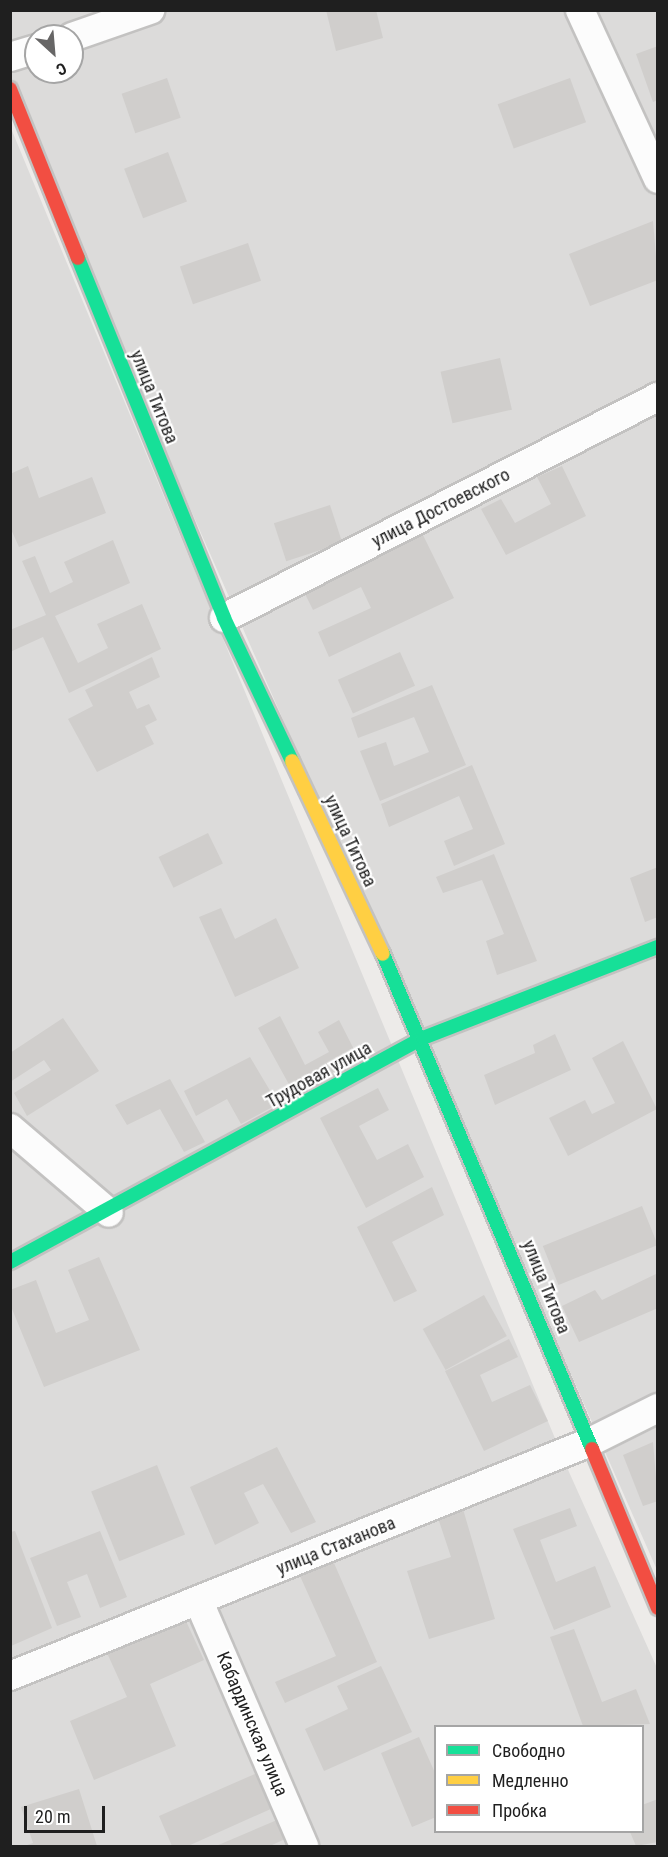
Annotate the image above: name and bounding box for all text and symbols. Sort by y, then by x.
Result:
north arrow [24,24,84,84]
text: С [53,58,69,79]
street label: улица Титова [125,347,183,447]
street label: улица Достоевского [368,464,514,552]
street label: улица Титова [319,791,381,891]
street label: Трудовая улица [263,1037,375,1113]
street label: улица Титова [517,1237,575,1337]
street label: улица Стаханова [273,1512,399,1580]
street label: Кабардинская улица [212,1649,292,1799]
legend [434,1725,644,1833]
text: Свободно [492,1740,565,1761]
text: Медленно [492,1770,569,1791]
scale bar [27,1794,108,1832]
text: Пробка [492,1800,547,1821]
text: 20 m [35,1806,70,1827]

